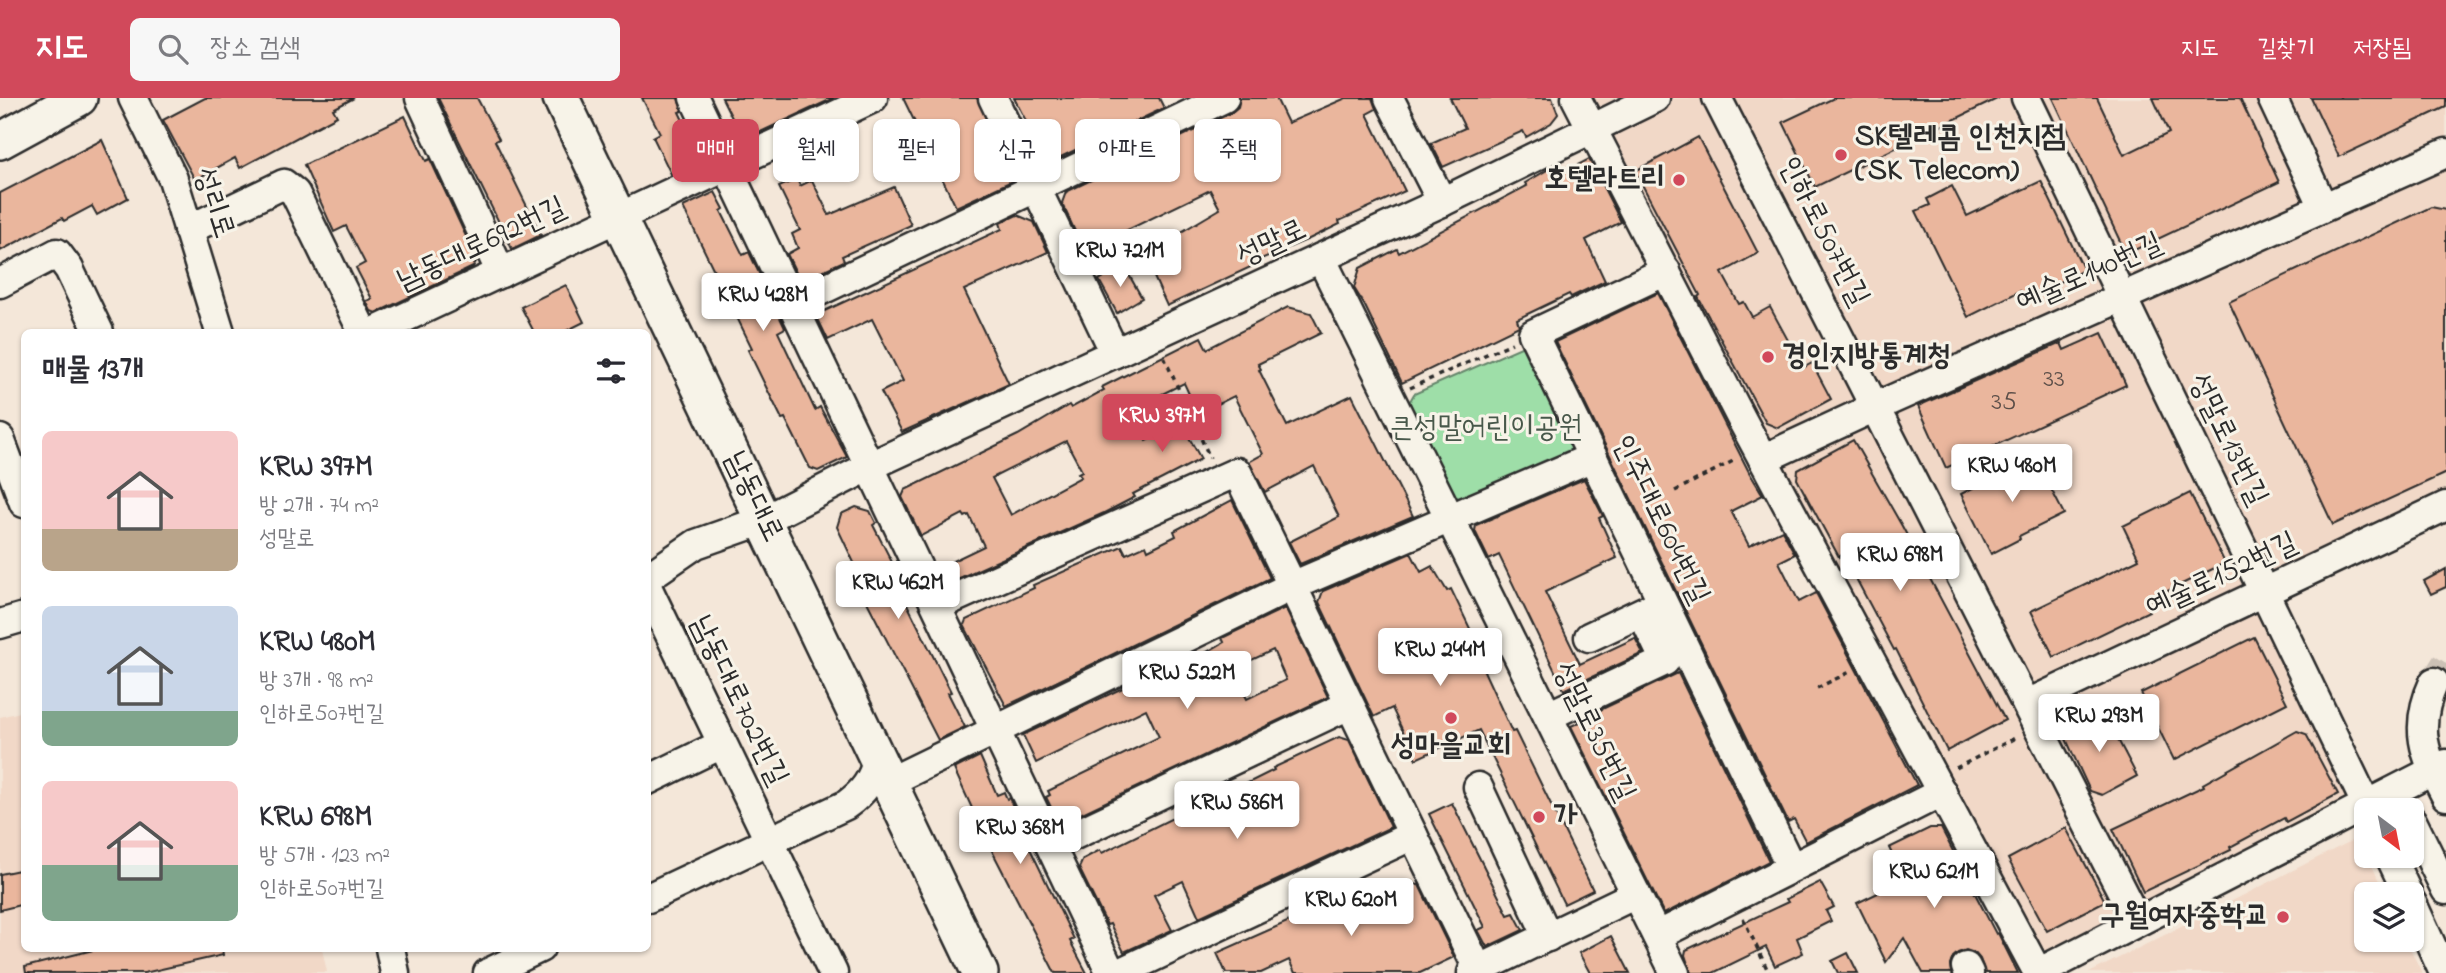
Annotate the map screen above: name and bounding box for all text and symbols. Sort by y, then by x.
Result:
search box [130,18,620,81]
text: 지도 [35,25,88,73]
icon: search [154,30,192,68]
text: 장소 검색 [210,30,300,68]
text: 지도 [2181,32,2219,67]
text: 길찾기 [2257,32,2315,67]
text: 저장됨 [2353,32,2411,67]
place label: SK텔레콤 인천지점 (SK Telecom) [1855,116,2065,194]
chip: 매매 [672,119,759,182]
chip: 월세 [773,119,859,182]
chip: 필터 [873,119,960,182]
chip: 신규 [974,119,1061,182]
chip: 아파트 [1075,119,1180,182]
chip: 주택 [1194,119,1281,182]
marker: SK텔레콤 인천지점 (SK Telecom) [1833,147,1849,163]
street label: 인하로507번길 [1766,149,1880,315]
place label: 호텔라트리 [1544,158,1665,202]
street label: 성리로 [181,162,245,244]
marker: 호텔라트리 [1671,172,1687,188]
street label: 남동대로692번길 [390,187,574,303]
street label: 성말로 [1230,209,1314,279]
street label: 예술로140번길 [2010,222,2170,326]
pin: KRW 721M [1048,230,1192,289]
text: KRW 721M [1075,235,1165,268]
pin: KRW 428M [691,274,835,333]
text: KRW 428M [718,279,808,312]
place label: 경인지방통계청 [1782,335,1951,379]
text: 매물 13개 [42,349,144,393]
marker: 경인지방통계청 [1760,349,1776,365]
icon: filters [592,352,630,390]
house number: 33 [2043,361,2065,399]
street label: 성말로13번길 [2176,366,2278,514]
house number: 35 [1991,384,2017,422]
pin: KRW 397M [1090,394,1234,454]
text: KRW 397M [1118,400,1206,433]
park label: 큰성말어린이공원 [1389,407,1583,451]
street label: 인주대로604번길 [1600,428,1720,612]
street label: 남동대로 [712,444,794,550]
pin: KRW 480M [1940,444,2084,504]
text: KRW 397M [259,446,373,490]
text: KRW 480M [1967,450,2057,483]
icon: home [98,459,182,543]
text: 방 2개 · 74 m² [259,490,379,523]
street label: 예술로152번길 [2139,522,2305,630]
text: 성말로 [259,523,315,556]
pin: KRW 698M [1828,533,1972,593]
text: KRW 698M [1856,539,1944,572]
pin: KRW 462M [826,561,970,621]
text: KRW 462M [852,567,944,600]
street label: 남동대로702번길 [678,608,798,794]
text: KRW 480M [259,621,376,665]
pin: KRW 244M [1368,628,1512,688]
icon: home [98,634,182,718]
text: KRW 244M [1394,634,1486,667]
pin: KRW 522M [1115,652,1259,711]
street label: 성말로35번길 [1540,655,1646,809]
text: KRW 522M [1138,657,1236,690]
text: 방 3개 · 98 m² [259,665,374,698]
pin: KRW 293M [2027,694,2171,754]
text: 인하로507번길 [259,698,384,731]
text: KRW 293M [2054,700,2144,733]
marker: 성마을교회 [1443,710,1459,726]
place label: 성마을교회 [1391,725,1511,769]
pin: KRW 586M [1165,782,1309,841]
text: KRW 586M [1190,787,1284,820]
place label: 가 [1553,795,1578,839]
text: KRW 698M [259,796,373,840]
north arrow [2354,798,2424,868]
map controls [2354,798,2424,952]
pin: KRW 368M [948,806,1092,866]
icon: home [98,809,182,893]
marker: 가 [1531,809,1547,825]
text: KRW 368M [975,812,1065,845]
text: 방 5개 · 123 m² [259,840,390,873]
pin: KRW 621M [1862,850,2006,910]
text: KRW 621M [1889,856,1979,889]
text: 인하로507번길 [259,873,384,906]
pin: KRW 620M [1279,878,1423,938]
button: layers [2354,882,2424,952]
text: KRW 620M [1305,884,1397,917]
place label: 구월여자중학교 [2100,895,2269,939]
marker: 구월여자중학교 [2275,909,2291,925]

